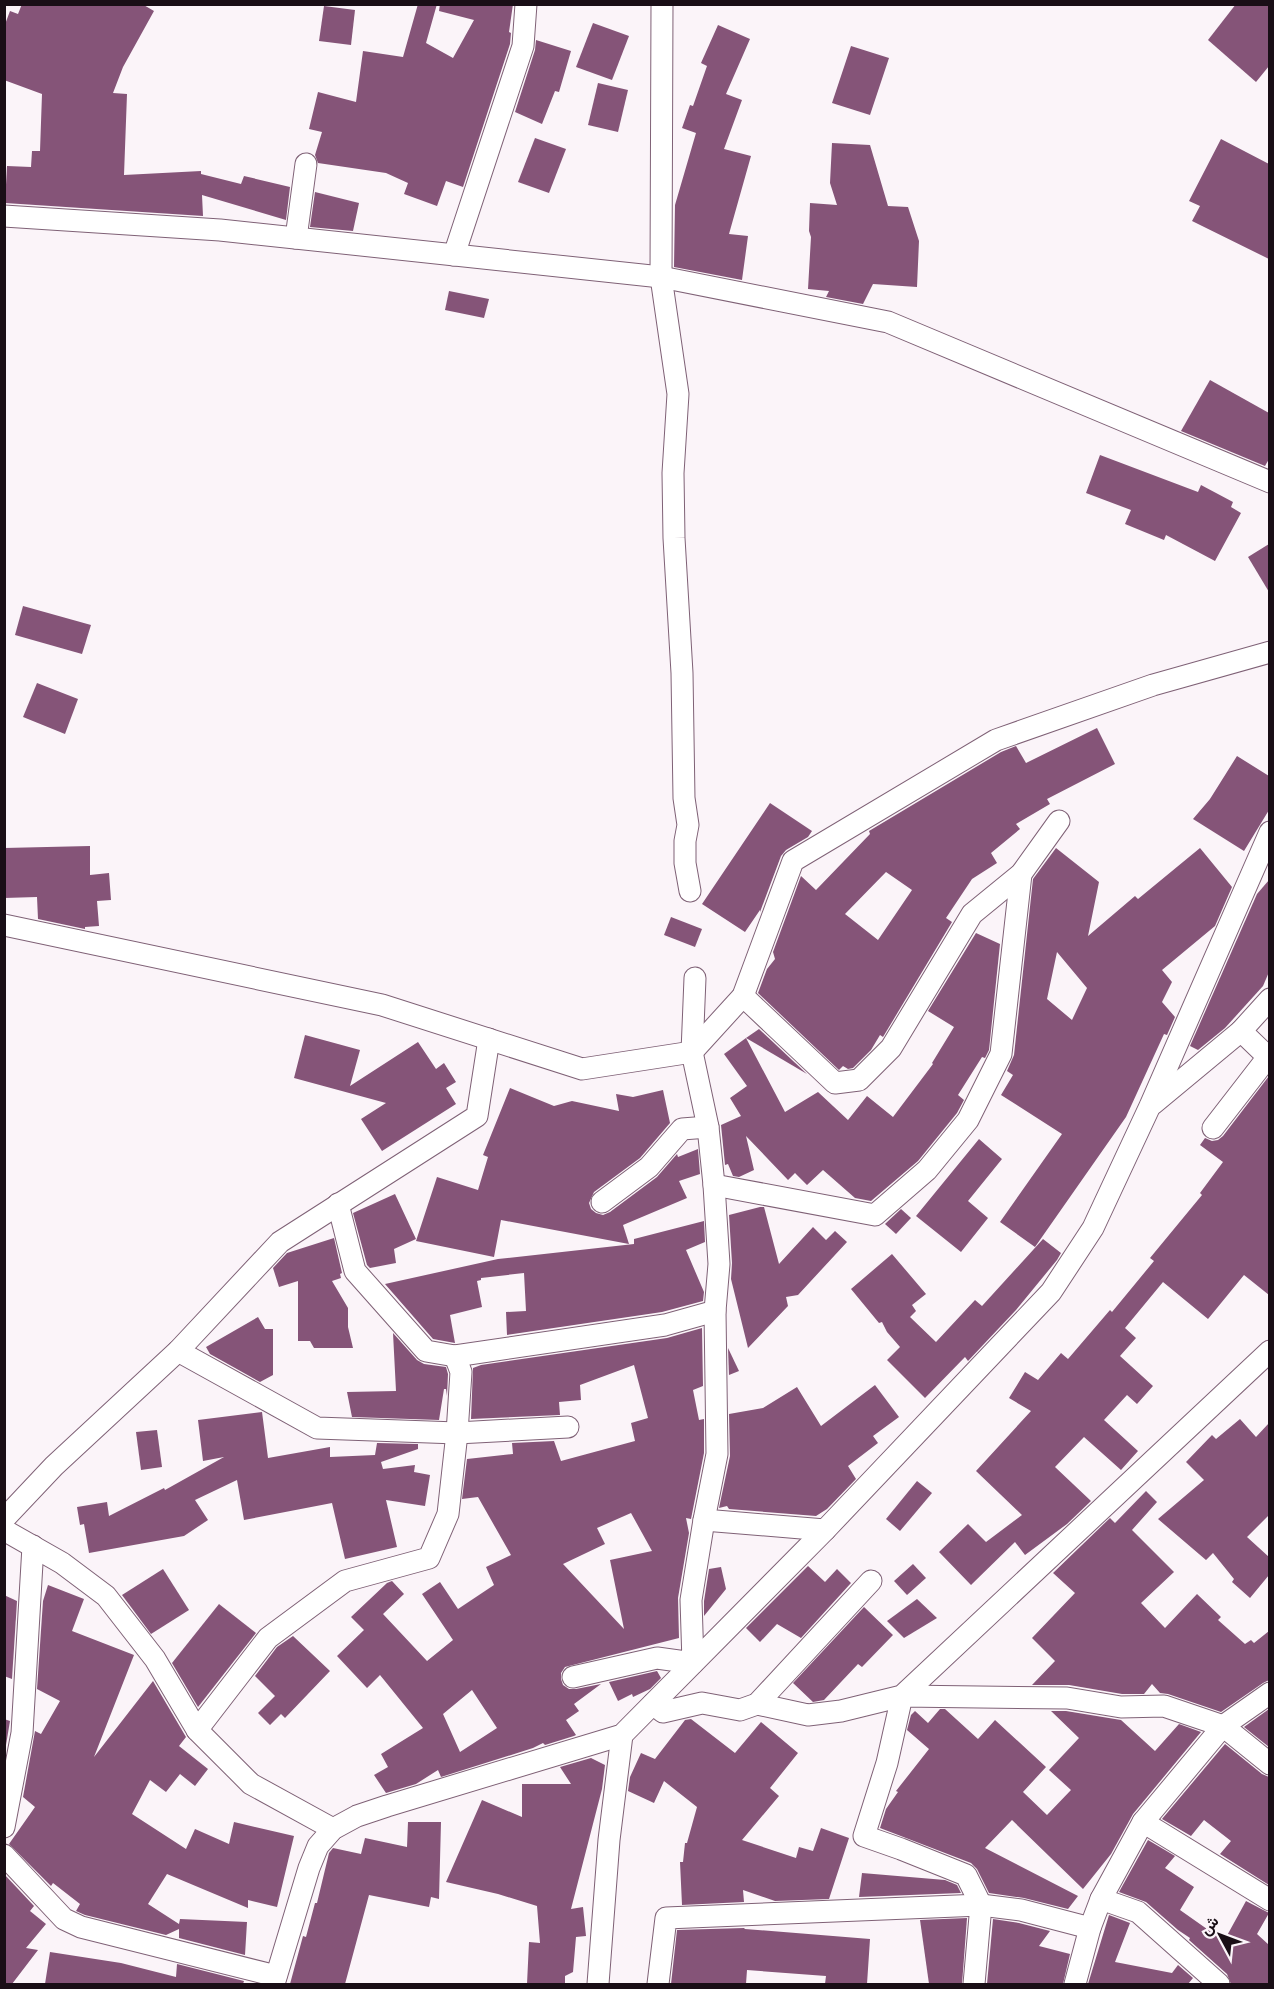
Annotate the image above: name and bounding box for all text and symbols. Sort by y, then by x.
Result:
north arrow [1190,1905,1250,1965]
text: ش [1196,1913,1224,1940]

